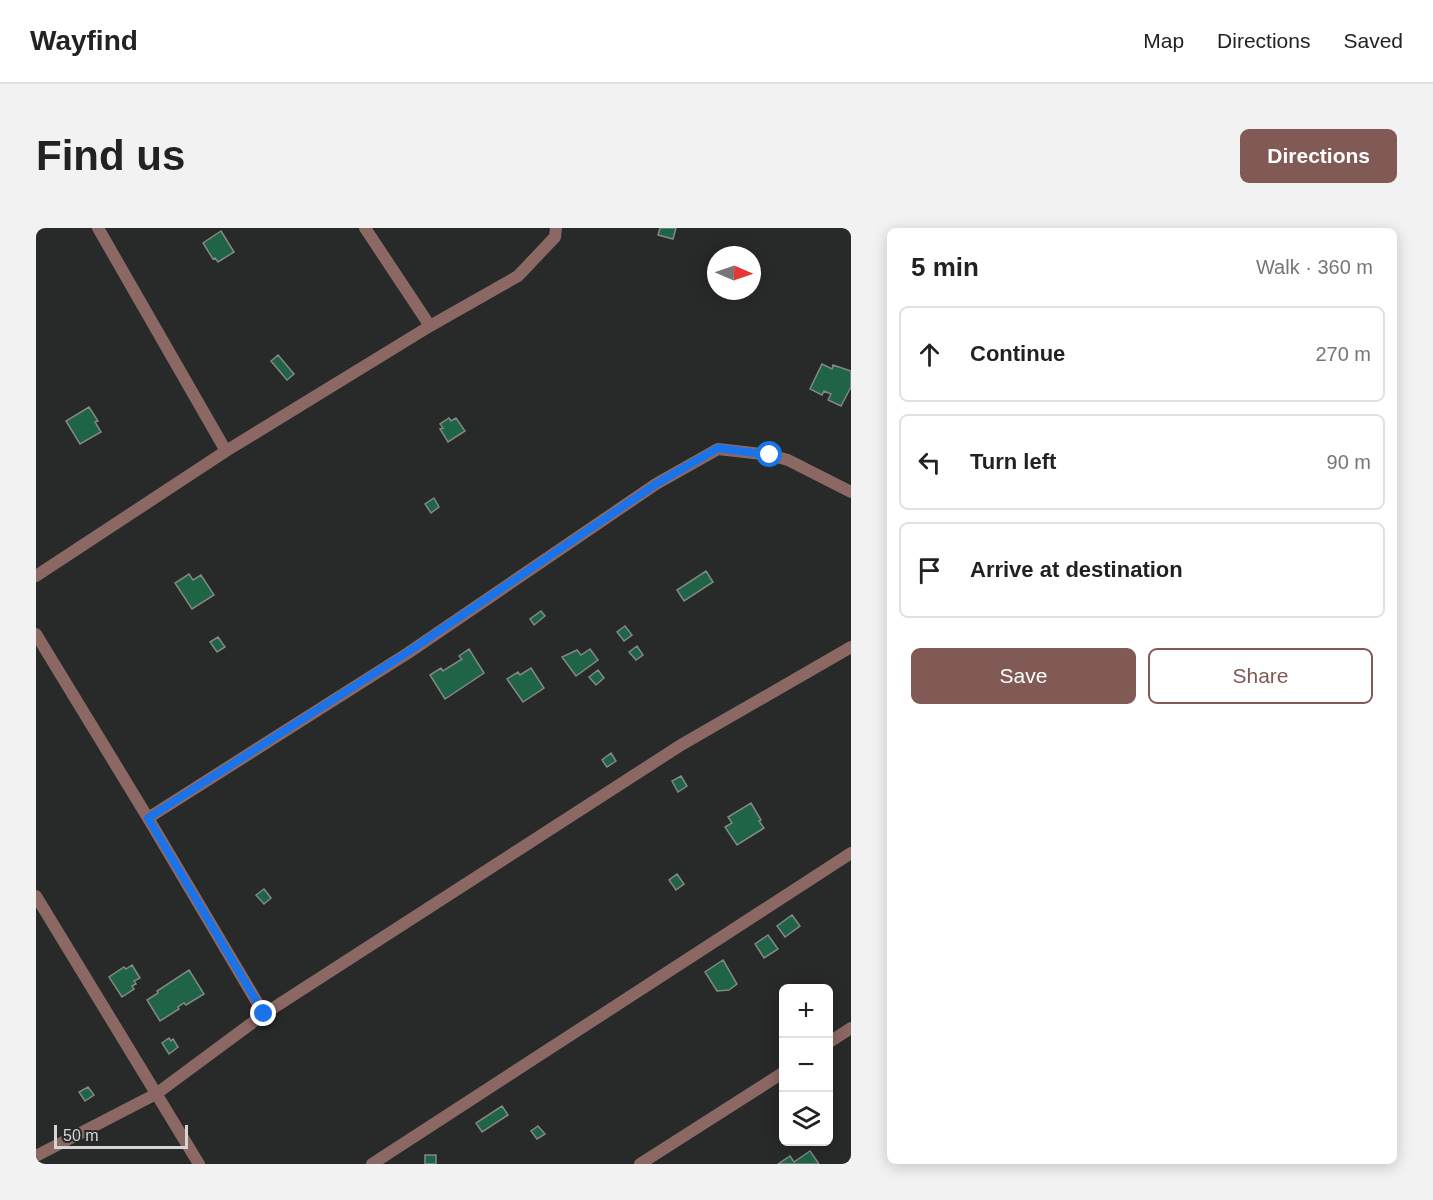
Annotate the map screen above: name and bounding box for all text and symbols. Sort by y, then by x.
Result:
text: Wayfind [30,25,138,56]
text: Map [1143,29,1184,52]
text: Directions [1217,29,1310,52]
text: Saved [1343,29,1403,52]
button: Directions [1240,129,1397,183]
text: Find us [36,132,185,179]
north arrow [707,246,761,300]
text: 5 min [911,252,979,282]
text: Walk · 360 m [1256,256,1373,278]
icon: ahead [913,338,946,371]
text: Continue [970,341,1065,366]
text: 270 m [1315,343,1371,365]
route start [756,441,782,467]
icon: left [913,446,946,479]
text: Turn left [970,449,1056,474]
text: 90 m [1327,451,1371,473]
icon: arrive [913,554,946,587]
text: Arrive at destination [970,557,1183,582]
button: Save [911,648,1136,704]
button: Share [1148,648,1373,704]
map controls [779,984,833,1146]
button: + [779,984,833,1038]
route end [250,1000,276,1026]
button: − [779,1038,833,1092]
button: layers [779,1092,833,1146]
scale bar [54,1122,188,1150]
text: 50 m [63,1127,99,1144]

